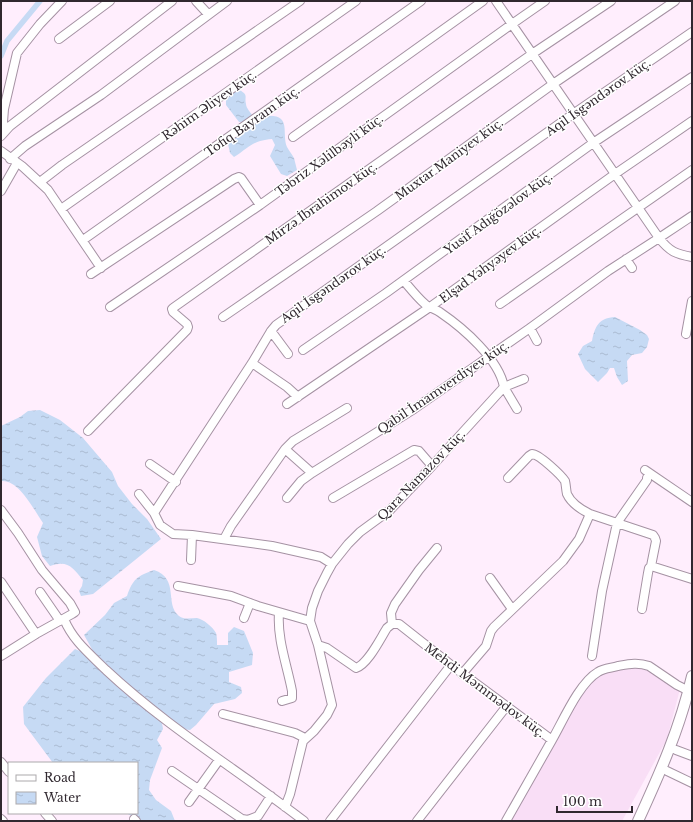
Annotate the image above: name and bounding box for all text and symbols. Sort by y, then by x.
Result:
street label: Aqil İsgəndərov küç. [541,54,653,139]
street label: Rəhim Əliyev küç. [159,67,259,143]
street label: Tofiq Bayram küç. [202,83,302,159]
street label: Təbriz Xəlilbəyli küç. [272,111,386,199]
street label: Muxtar Maniyev küç. [392,115,506,203]
street label: Mirzə İbrahimov küç. [261,158,380,247]
street label: Yusif Adığözəlov küç. [440,169,555,258]
street label: Elşad Yəhyəyev küç. [436,222,544,306]
street label: Aqil İsgəndərov küç. [276,241,388,326]
street label: Qabil İmamverdiyev küç. [374,336,512,437]
street label: Qara Namazov küç. [374,427,468,523]
street label: Mehdi Məmmədov küç. [422,640,548,740]
legend [8,762,138,814]
text: Road [44,770,76,785]
scale bar [557,788,632,814]
text: Water [43,790,81,805]
text: 100 m [563,794,602,809]

